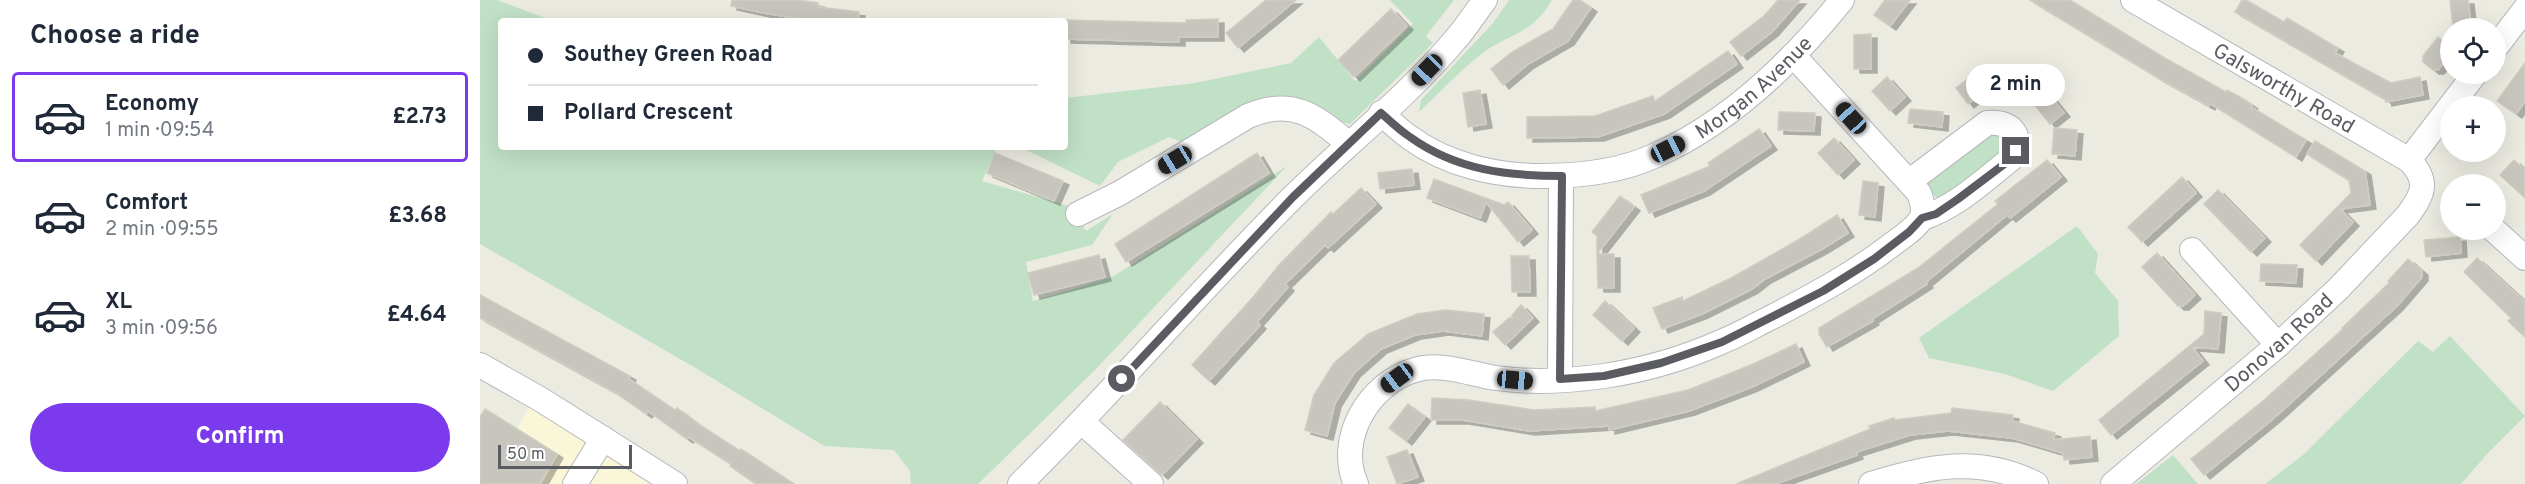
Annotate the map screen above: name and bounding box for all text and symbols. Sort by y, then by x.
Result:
map controls [2440,18,2506,240]
button: locate [2440,18,2506,84]
text: Choose a ride [30,19,200,53]
street label: Morgan Avenue [1691,31,1819,146]
street label: Galsworthy Road [2207,38,2359,141]
text: Southey Green Road [564,42,773,69]
car [1408,51,1446,89]
callout: 2 min [1966,64,2066,106]
text: 2 min [1989,72,2042,98]
icon: car [33,90,87,144]
text: Economy [105,91,199,118]
button: + [2440,96,2506,162]
car [1832,99,1870,137]
text: Pollard Crescent [564,100,733,127]
text: £2.73 [392,104,447,131]
text: 1 min · 09:54 [105,118,214,144]
car [1648,133,1688,165]
route end [2002,137,2029,164]
car [1155,143,1195,177]
button: − [2440,174,2506,240]
icon: car [33,189,87,243]
text: Comfort [105,190,188,217]
text: £3.68 [388,203,447,230]
text: 2 min · 09:55 [105,217,219,243]
icon: car [33,288,87,342]
street label: Donovan Road [2220,288,2340,399]
text: XL [105,289,132,316]
text: £4.64 [387,302,447,329]
text: 3 min · 09:56 [105,316,218,342]
car [1377,360,1417,396]
route start [1108,365,1135,392]
car [1496,369,1534,391]
button: Confirm [30,403,450,472]
scale bar [498,442,632,470]
text: 50 m [507,445,545,465]

